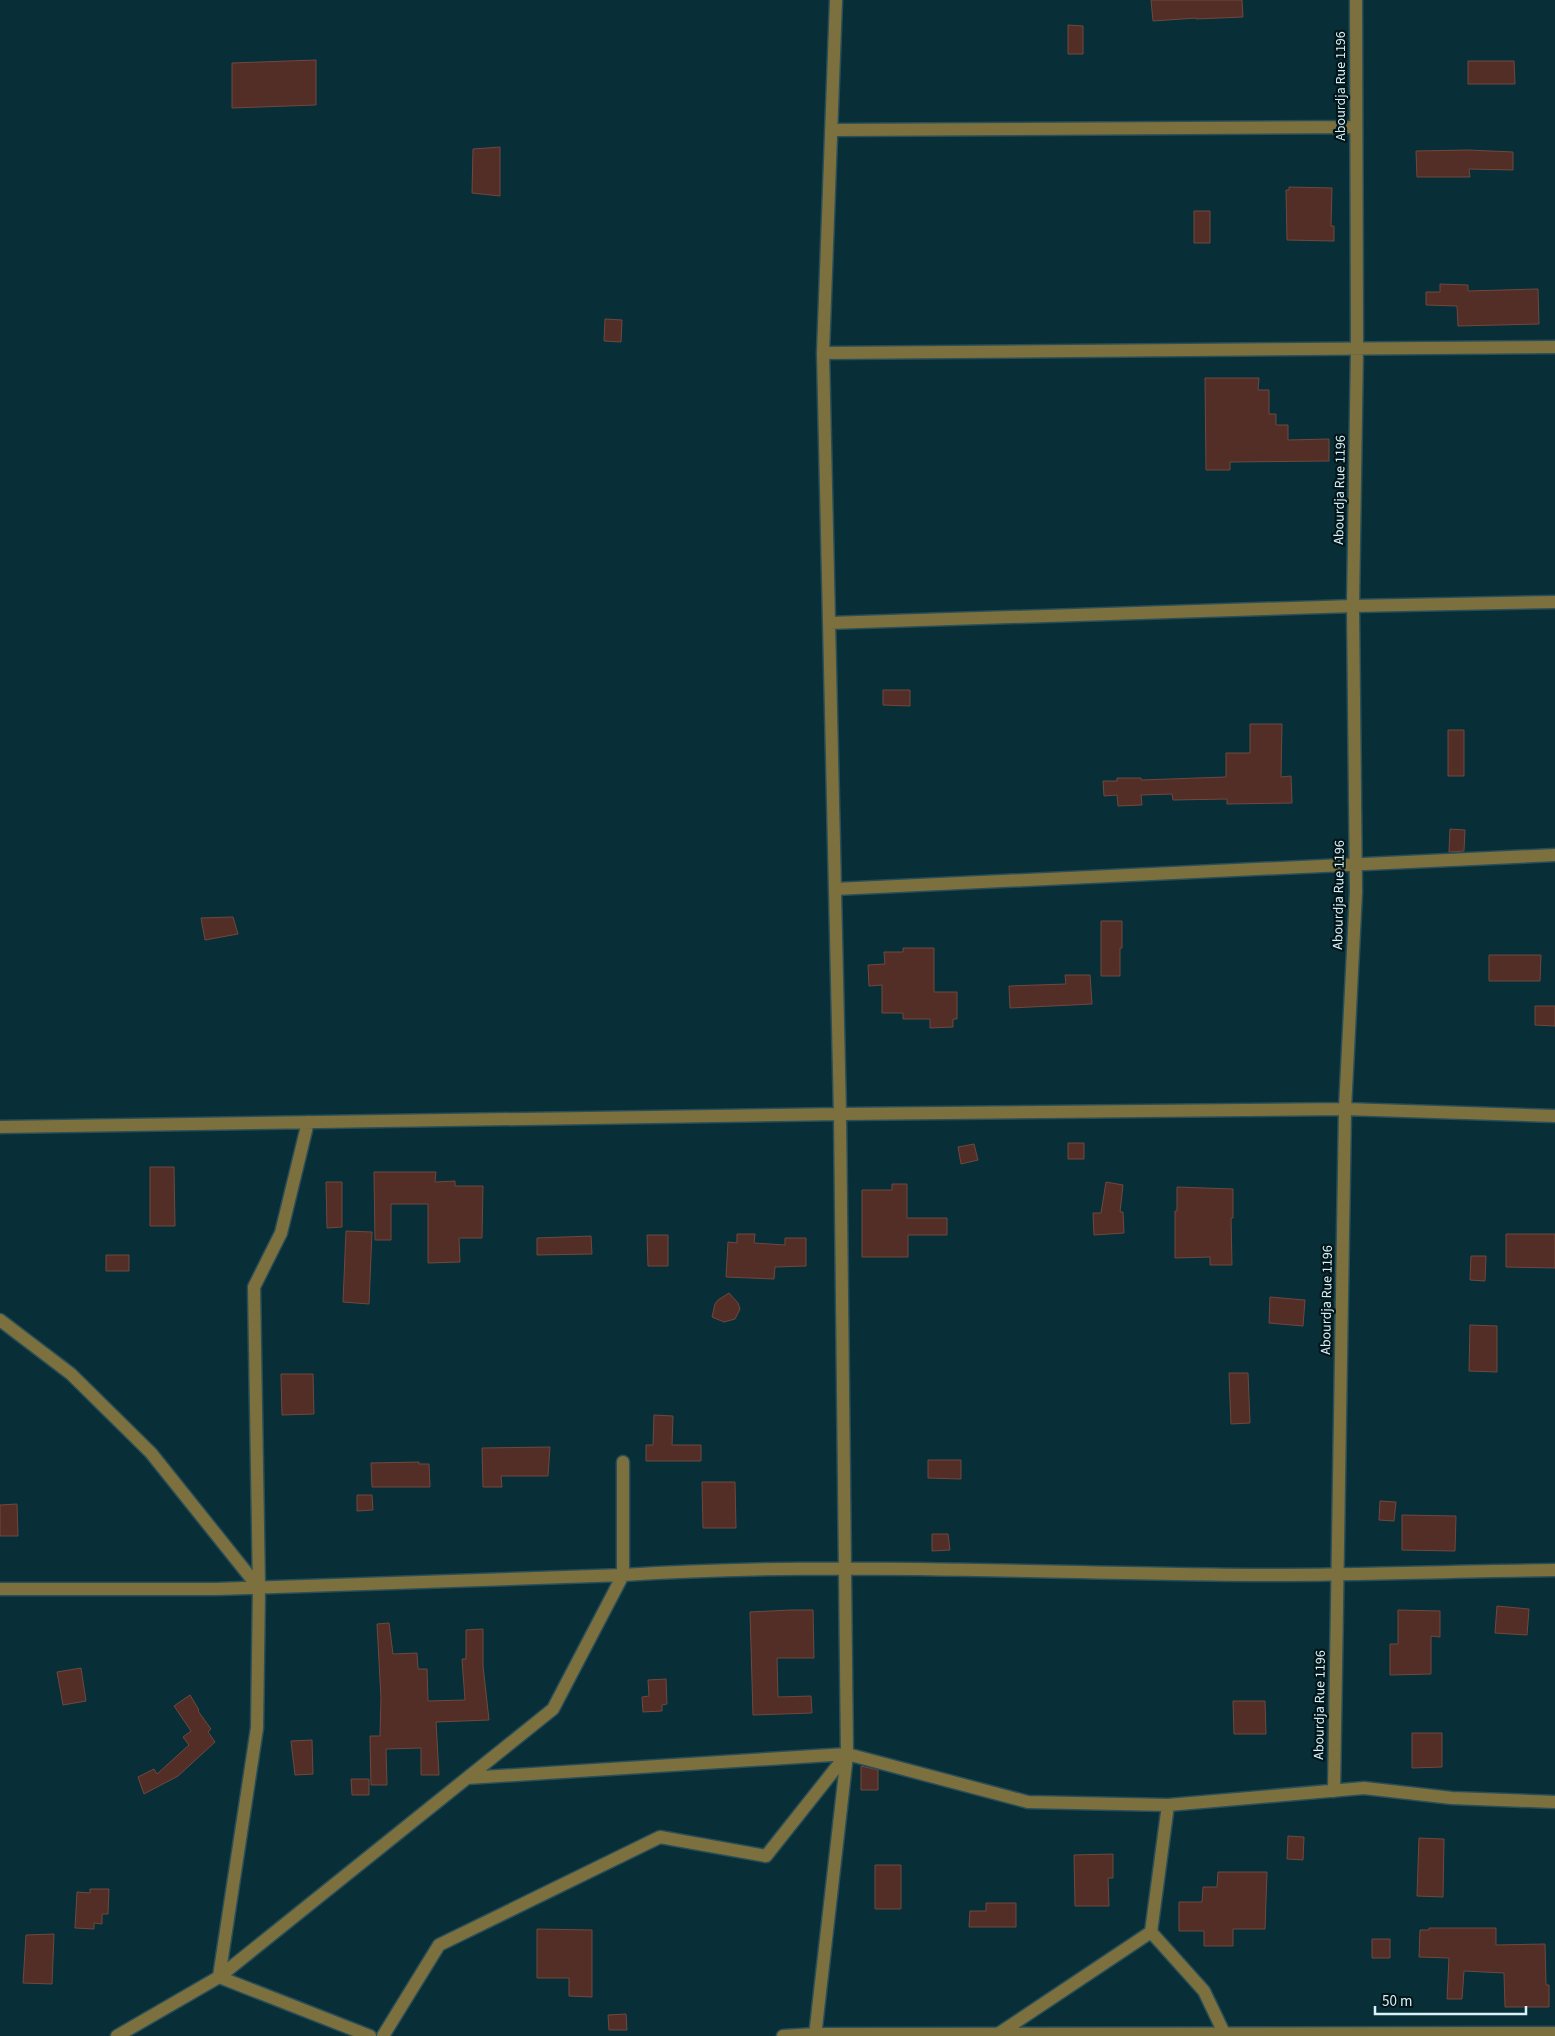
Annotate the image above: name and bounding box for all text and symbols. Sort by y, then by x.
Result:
street label: Abourdja Rue 1196 [1331,31,1351,141]
street label: Abourdja Rue 1196 [1329,435,1351,545]
street label: Abourdja Rue 1196 [1328,840,1350,950]
street label: Abourdja Rue 1196 [1316,1245,1338,1355]
street label: Abourdja Rue 1196 [1309,1650,1331,1760]
scale bar [1375,1984,1526,2016]
text: 50 m [1382,1991,1412,2012]

